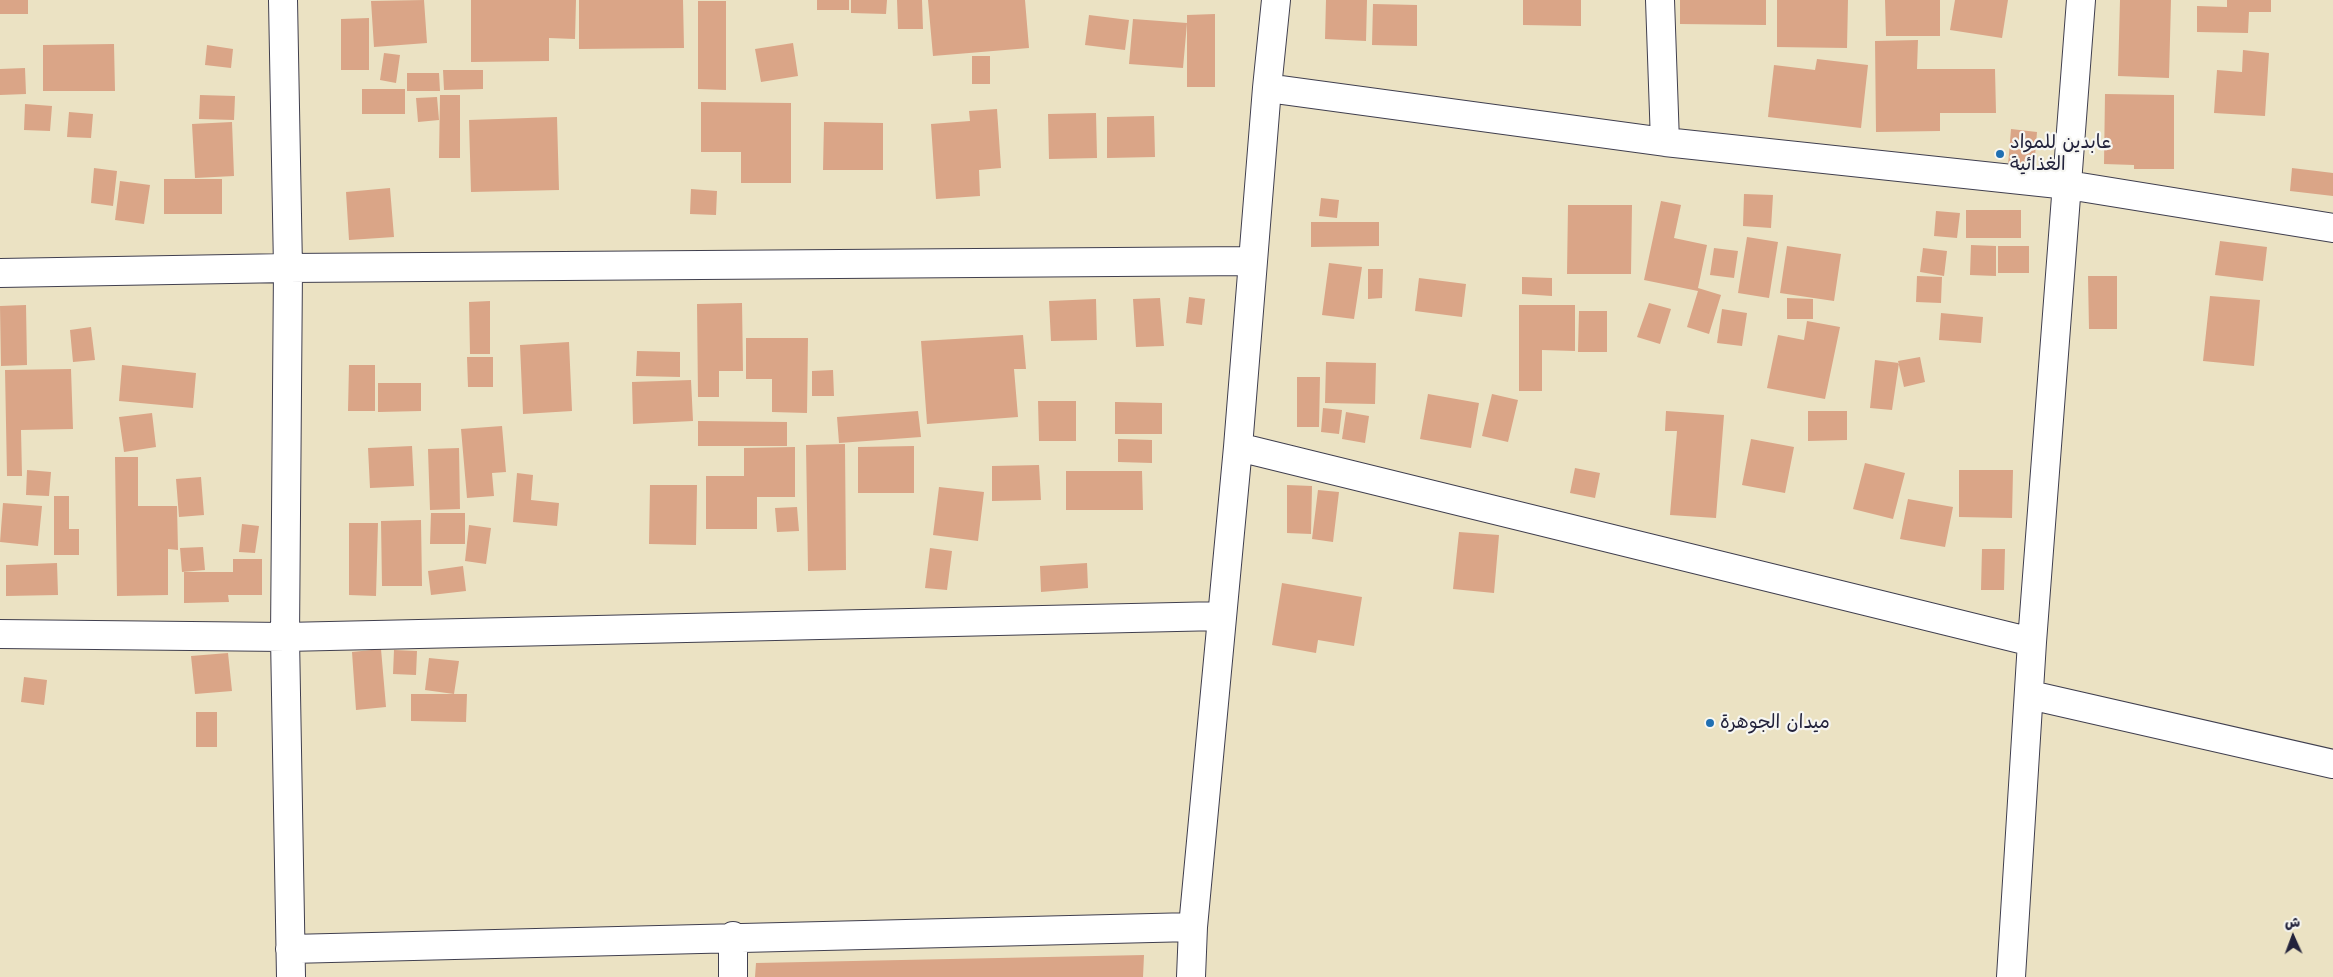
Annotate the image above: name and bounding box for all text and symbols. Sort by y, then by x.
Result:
place label: عابدين للمواد الغذائية [2010,132,2111,176]
marker: عابدين للمواد الغذائية [1994,148,2006,160]
place label: ميدان الجوهرة [1720,712,1830,734]
marker: ميدان الجوهرة [1704,717,1716,729]
north arrow [2268,912,2318,962]
text: ش [2284,913,2300,931]

